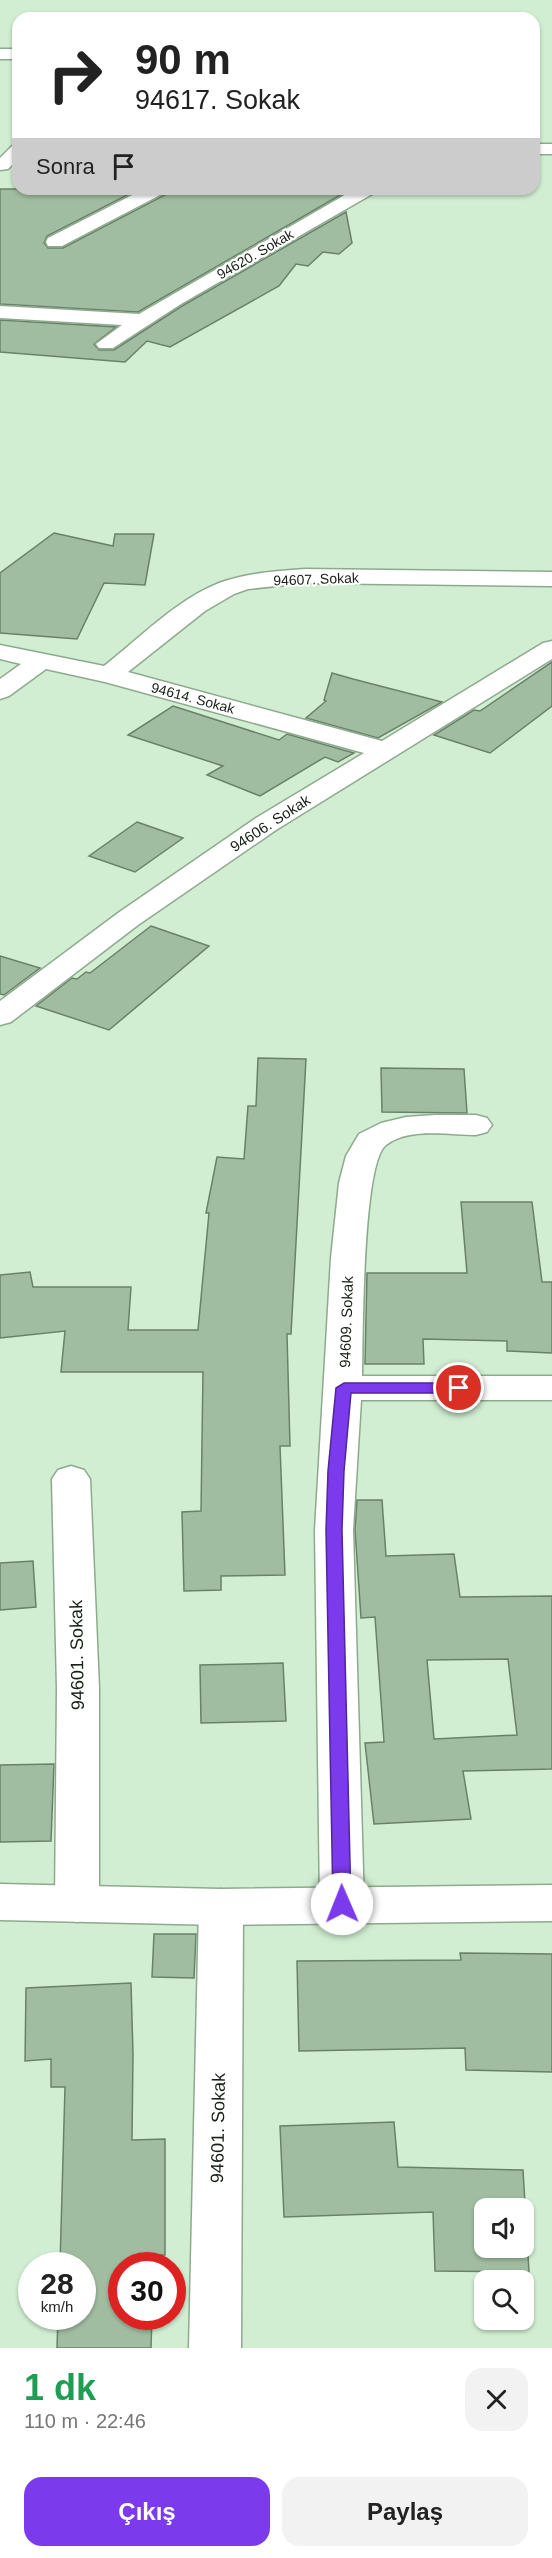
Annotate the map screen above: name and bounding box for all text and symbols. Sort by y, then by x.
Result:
icon: right [36,36,114,114]
text: 90 m [135,36,231,83]
text: 94617. Sokak [135,85,300,115]
icon: arrive [107,150,140,183]
text: Sonra [36,154,95,179]
street label: 94620. Sokak [214,225,297,282]
street label: 94607. Sokak [273,569,360,588]
street label: 94614. Sokak [150,679,237,717]
street label: 94606. Sokak [227,791,314,855]
street label: 94609. Sokak [336,1275,356,1368]
pin [433,1362,484,1413]
icon: arrive [442,1371,475,1404]
street label: 94601. Sokak [66,1599,88,1710]
position arrow [310,1872,374,1936]
street label: 94601. Sokak [207,2072,229,2183]
map controls [474,2198,534,2330]
button: sound [474,2198,534,2258]
speed limit sign: 30 [108,2252,186,2330]
text: 28 [40,2267,74,2300]
button: search [474,2270,534,2330]
text: km/h [41,2298,73,2315]
text: 1 dk [24,2367,96,2408]
button: close [465,2368,528,2431]
text: 110 m · 22:46 [24,2410,146,2432]
button: Çıkış [24,2477,270,2546]
button: Paylaş [282,2477,528,2546]

